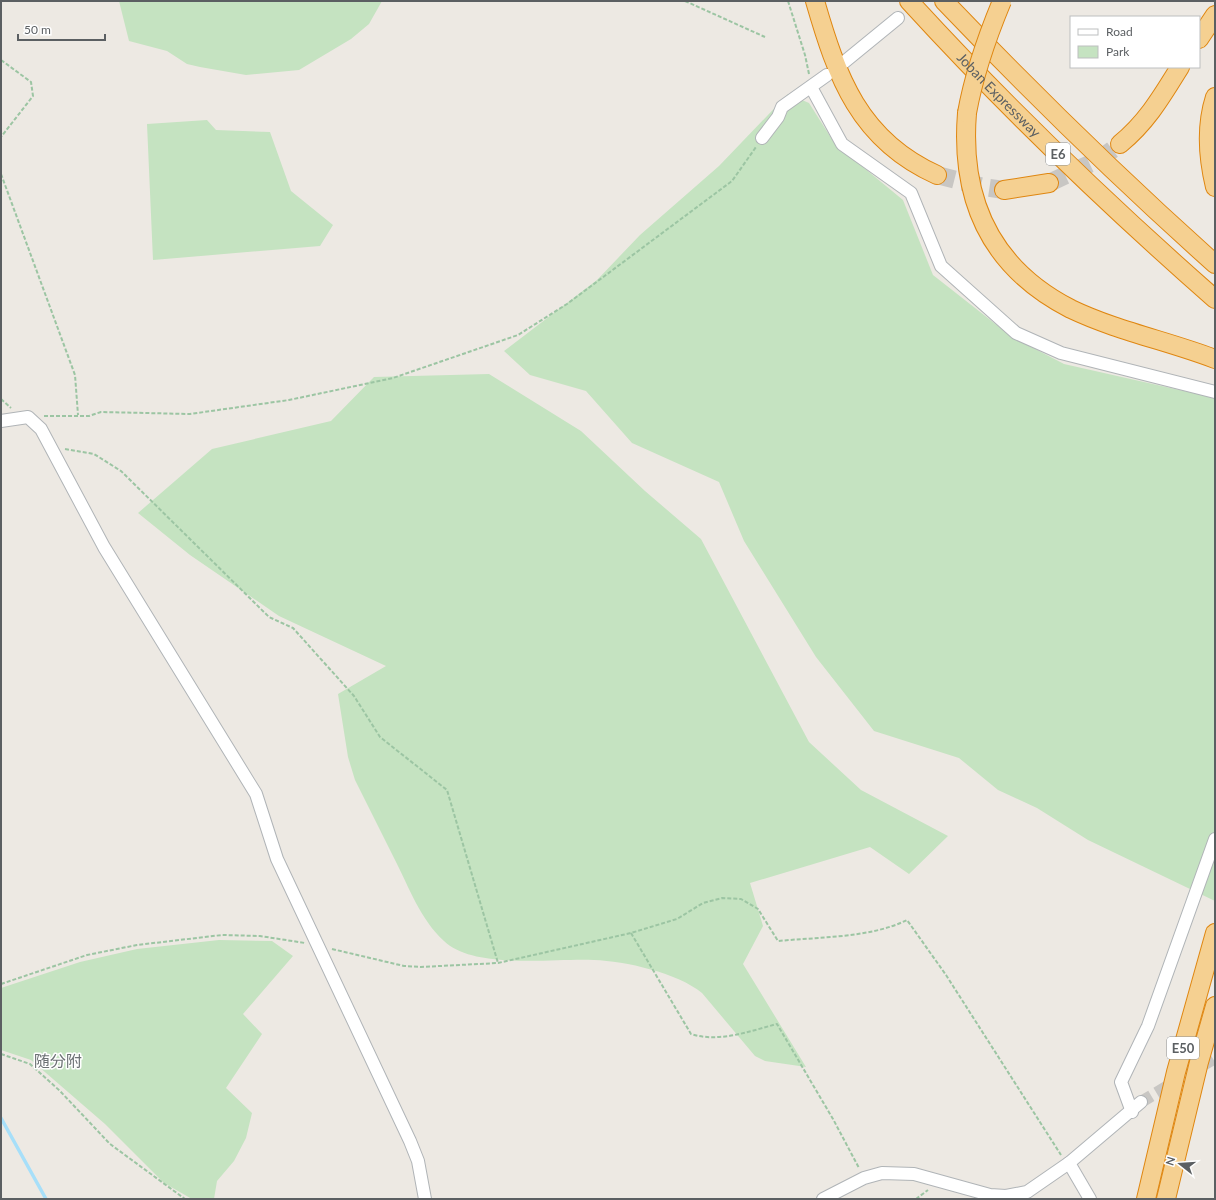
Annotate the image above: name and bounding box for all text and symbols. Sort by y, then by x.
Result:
scale bar [18,16,105,42]
legend [1070,16,1200,68]
text: 50 m [24,22,51,37]
text: Road [1106,24,1133,39]
text: Park [1106,44,1130,59]
street label: Joban Expressway [954,49,1045,141]
road number: E6 [1046,143,1070,165]
road number: E50 [1167,1037,1199,1059]
district label: 随分附 [34,1051,82,1070]
north arrow [1160,1144,1200,1184]
text: N [1163,1155,1177,1167]

